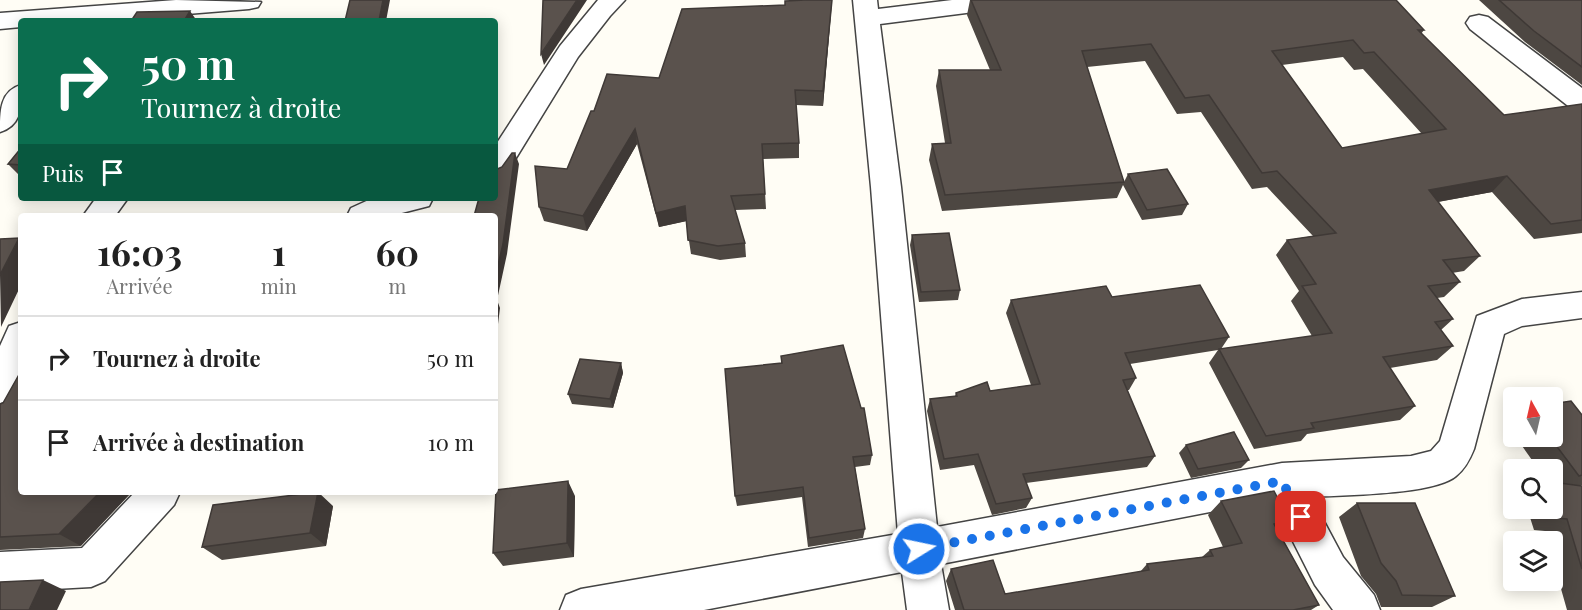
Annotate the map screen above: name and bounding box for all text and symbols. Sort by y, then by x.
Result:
text: 50 m [141,35,235,91]
icon: right [42,42,120,120]
text: Tournez à droite [141,89,341,125]
icon: arrive [96,156,129,189]
text: Puis [42,158,84,188]
text: 16:03 [97,227,182,275]
text: 1 [272,227,286,275]
text: 60 [376,227,419,275]
text: Arrivée [106,272,173,299]
text: min [261,272,297,299]
text: m [388,272,406,299]
icon: right [42,342,75,375]
text: Tournez à droite [93,343,261,373]
text: 50 m [427,343,474,373]
north arrow [1503,387,1563,447]
map controls [1503,387,1563,591]
icon: arrive [42,426,75,459]
text: Arrivée à destination [93,427,304,457]
text: 10 m [428,427,474,457]
button: search [1503,459,1563,519]
pin [1275,491,1326,542]
icon: arrive [1284,500,1317,533]
position arrow [887,517,951,581]
button: layers [1503,531,1563,591]

